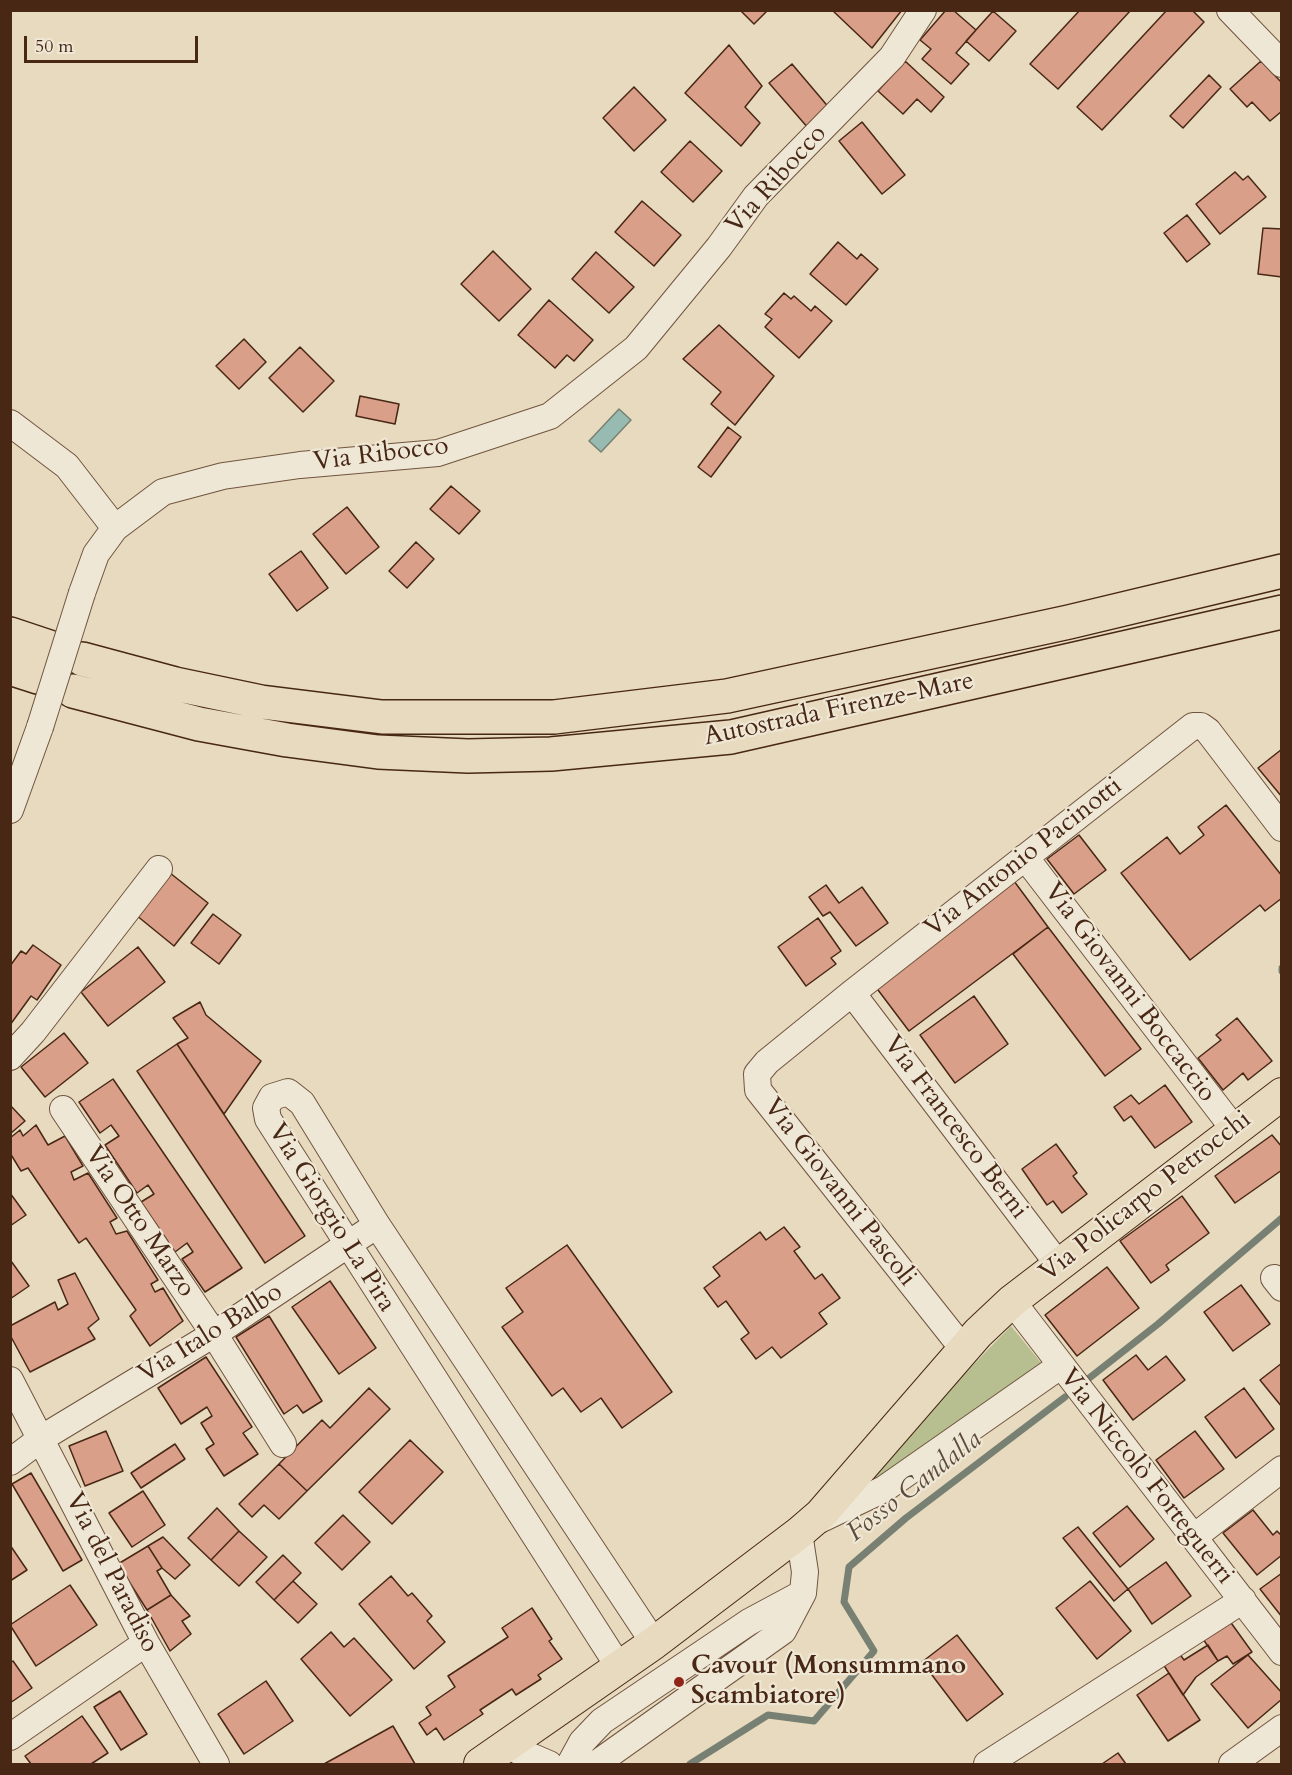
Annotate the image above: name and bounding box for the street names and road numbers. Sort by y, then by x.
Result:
street label: Via Ribocco [720,119,834,241]
street label: Via Ribocco [312,431,450,479]
street label: Autostrada Firenze-Mare [701,666,977,754]
street label: Via Antonio Pacinotti [919,771,1129,945]
street label: Via Giovanni Boccaccio [1036,877,1222,1109]
street label: Via Francesco Berni [876,1030,1034,1226]
street label: Via Giovanni Pascoli [756,1093,922,1293]
street label: Via Policarpo Petrocchi [1034,1105,1258,1289]
street label: Via Giorgio La Pira [260,1118,402,1318]
street label: Via Otto Marzo [77,1141,201,1303]
street label: Via Italo Balbo [133,1277,289,1391]
street label: Via Niccolò Forteguerri [1052,1363,1240,1591]
street label: Via del Paradiso [57,1488,165,1658]

